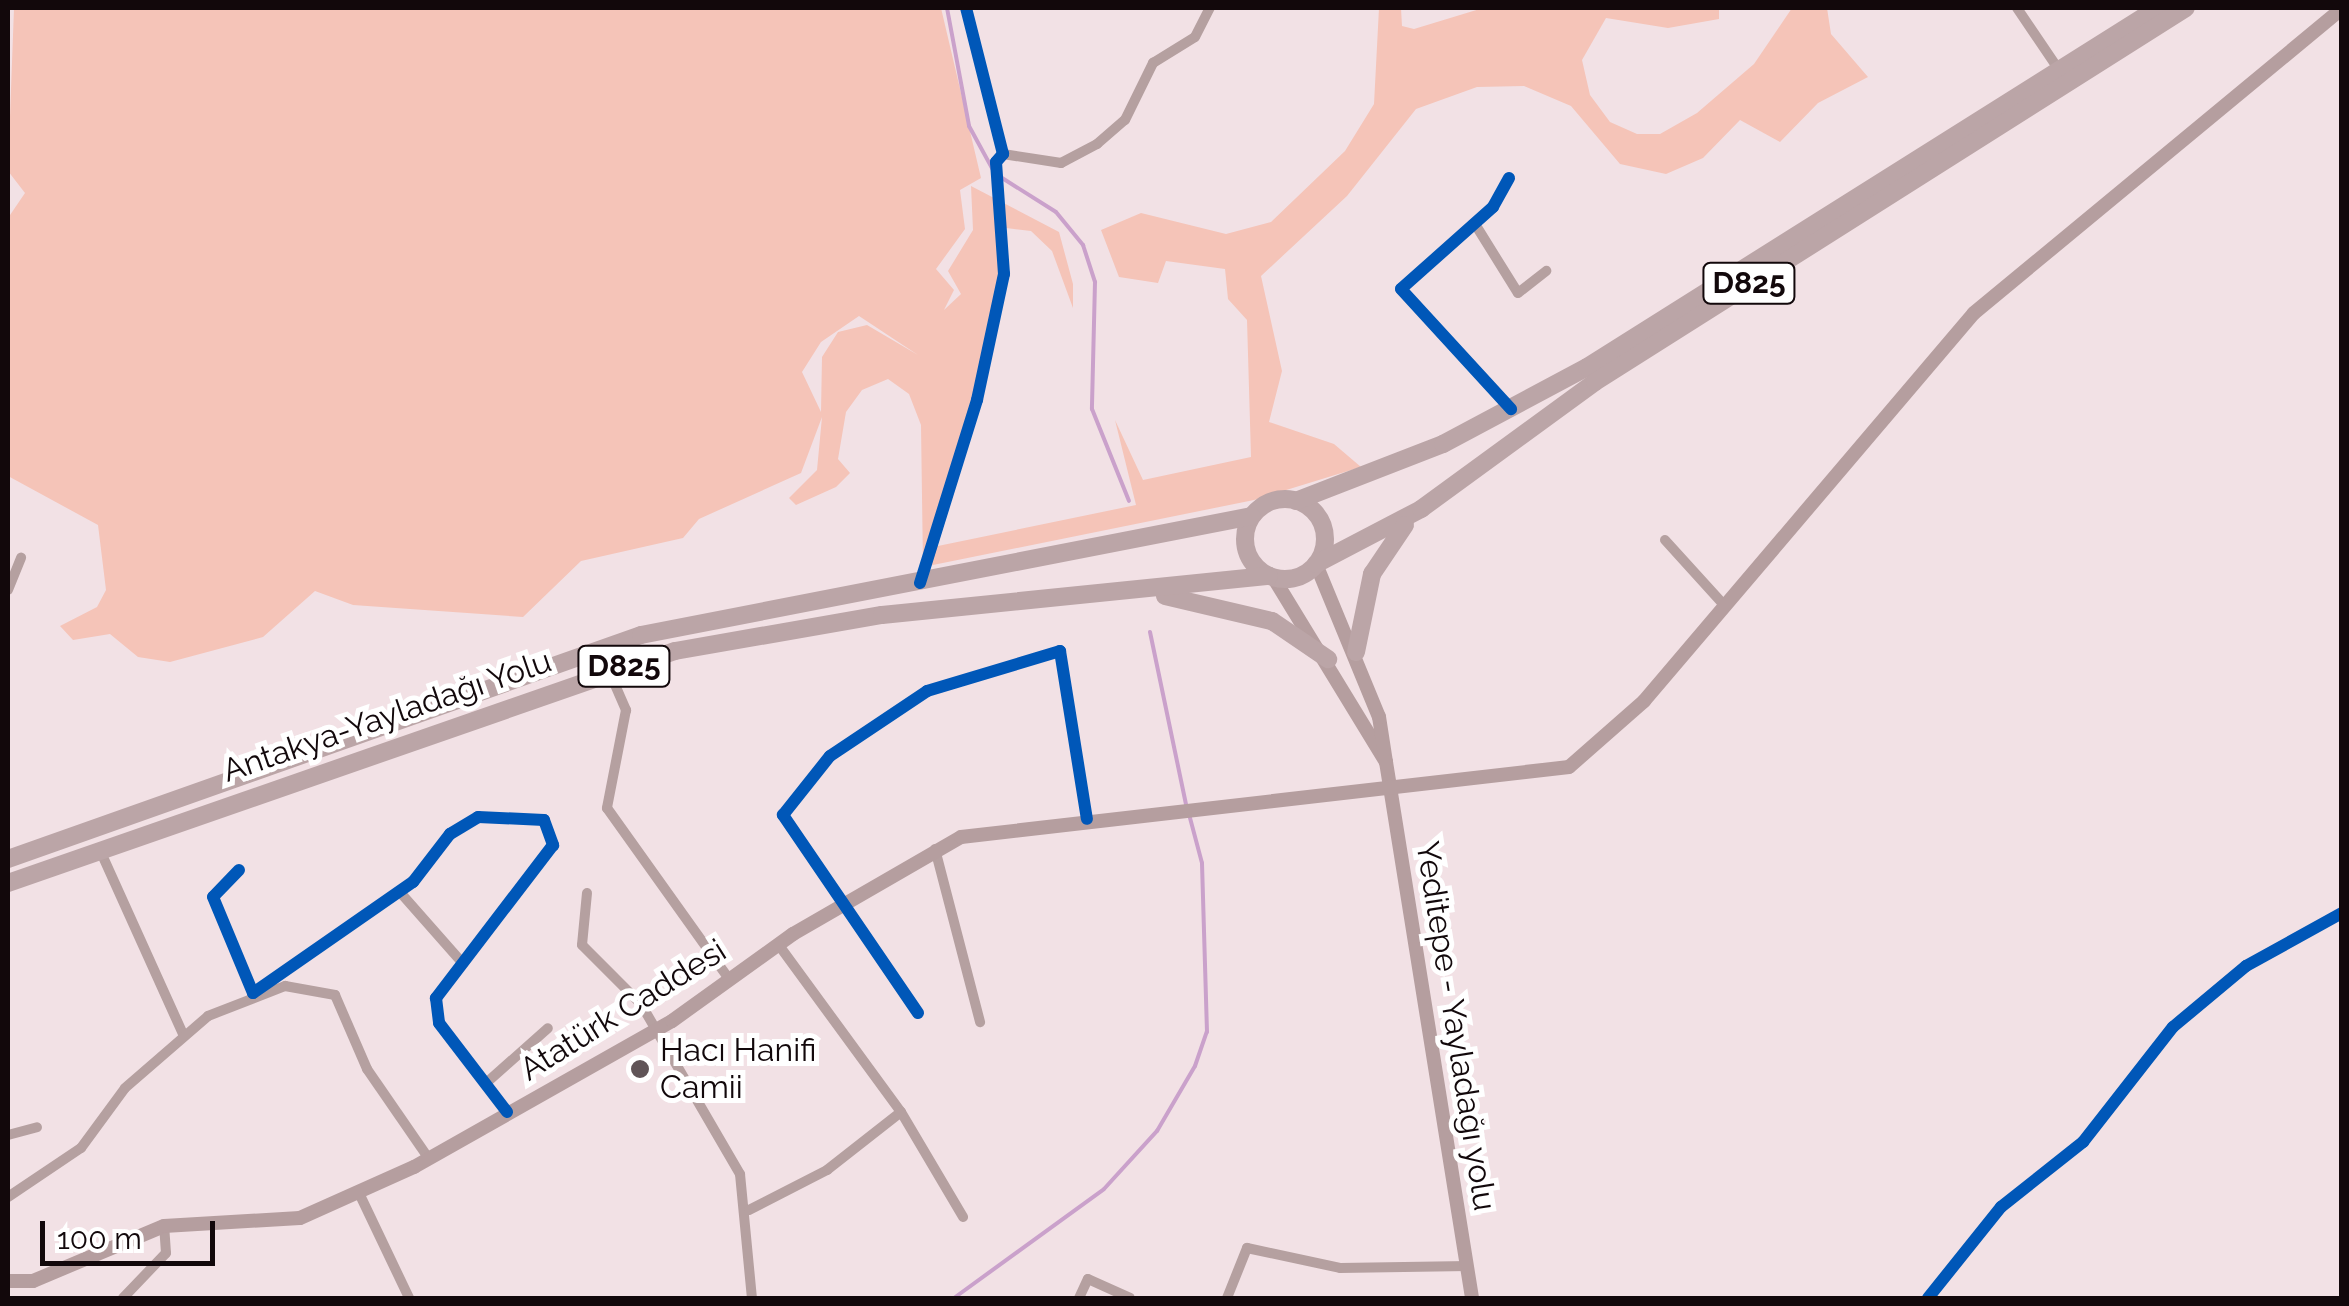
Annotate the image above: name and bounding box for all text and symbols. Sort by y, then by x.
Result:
road number: D825 [1702,258,1796,308]
road number: D825 [576,641,672,691]
street label: Antakya-Yayladağı Yolu [217,642,557,790]
street label: Yeditepe - Yayladağı yolu [1408,838,1504,1214]
street label: Atatürk Caddesi [513,931,733,1089]
place label: Hacı Hanifi Camii [660,1032,816,1107]
marker: Hacı Hanifi Camii [629,1058,651,1080]
scale bar [45,1201,220,1263]
text: 100 m [57,1221,142,1256]

